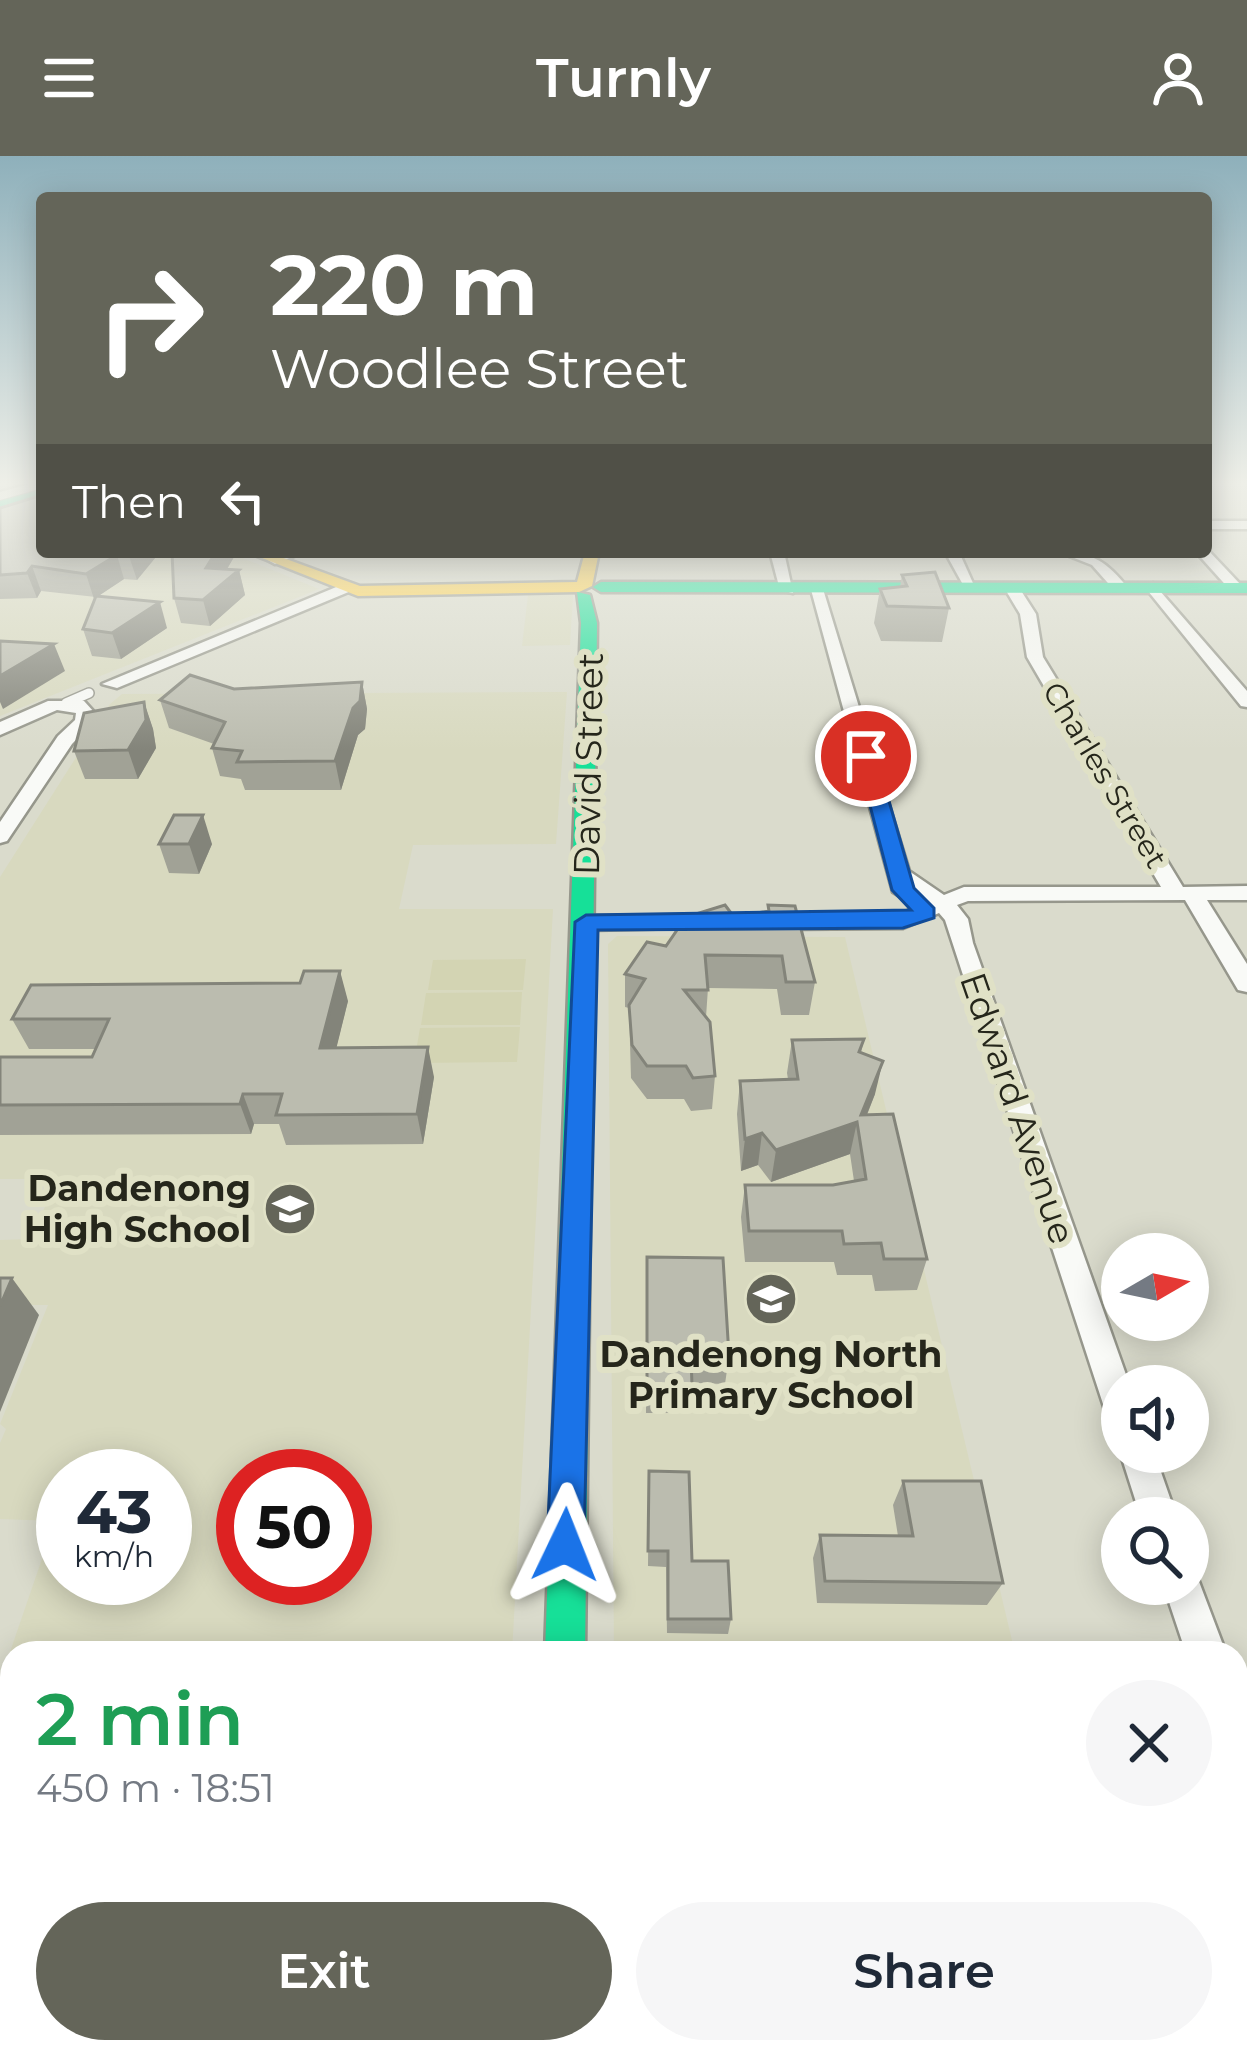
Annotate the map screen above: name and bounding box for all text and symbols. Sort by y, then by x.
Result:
icon: menu [36,45,102,111]
text: Turnly [536,45,711,111]
icon: person [1145,45,1211,111]
text: 220 m [270,234,538,336]
icon: right [72,240,228,396]
text: Woodlee Street [270,336,689,402]
icon: left [210,468,276,534]
text: Then [72,474,186,529]
street label: David Street [564,652,612,876]
street label: Charles Street [1035,675,1175,875]
pin [815,705,917,807]
icon: arrive [833,723,899,789]
street label: Edward Avenue [951,967,1085,1249]
place label: Dandenong High School [24,1166,251,1251]
school or university icon: Dandenong High School [262,1181,318,1237]
north arrow [1101,1233,1209,1341]
map controls [1101,1233,1209,1605]
school or university icon: Dandenong North Primary School [743,1271,799,1327]
place label: Dandenong North Primary School [600,1332,942,1417]
button: sound [1101,1365,1209,1473]
speed limit sign: 50 [216,1449,372,1605]
text: 43 [76,1475,152,1548]
position arrow [502,1482,628,1608]
button: search [1101,1497,1209,1605]
text: km/h [74,1538,154,1575]
text: 2 min [36,1675,244,1763]
button: close [1086,1680,1212,1806]
text: 450 m · 18:51 [36,1764,275,1812]
button: Exit [36,1902,612,2040]
button: Share [636,1902,1212,2040]

